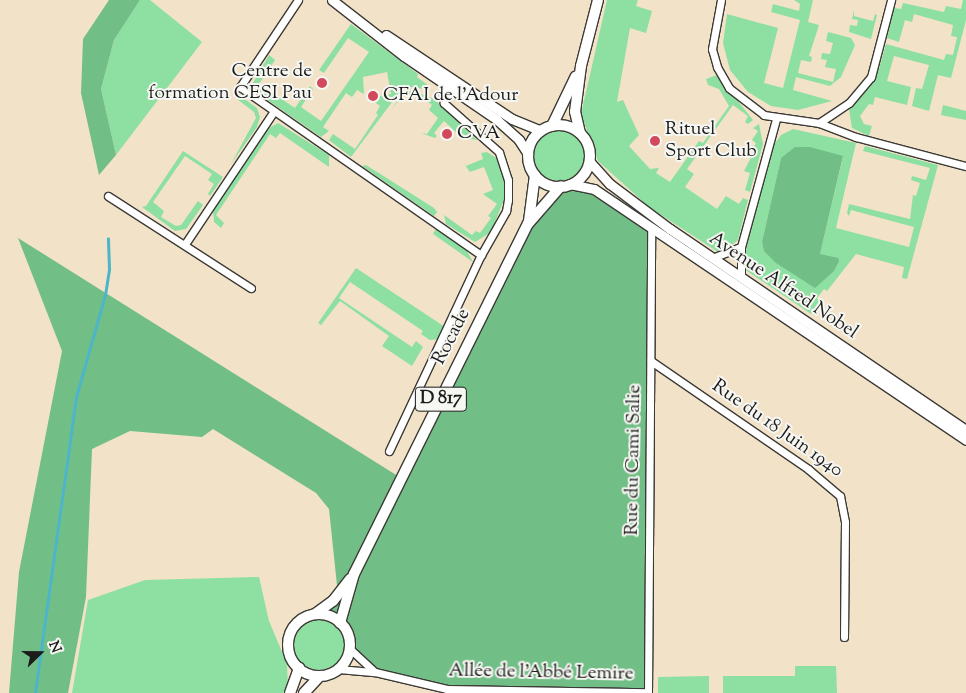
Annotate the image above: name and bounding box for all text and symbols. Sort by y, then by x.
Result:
place label: Centre de formation CESI Pau [148,61,312,105]
marker: Centre de formation CESI Pau [316,77,328,89]
place label: CFAI de l'Adour [383,85,518,107]
marker: CFAI de l'Adour [367,90,379,102]
place label: Rituel Sport Club [665,119,757,163]
place label: CVA [457,123,500,145]
marker: CVA [441,128,453,140]
marker: Rituel Sport Club [649,135,661,147]
street label: Avenue Alfred Nobel [704,228,862,344]
street label: Rocade [428,305,476,369]
street label: Rue du 18 Juin 1940 [707,375,847,483]
road number: D 817 [415,384,467,414]
street label: Rue du Cami Salie [621,384,647,536]
north arrow [15,628,65,678]
text: N [43,638,65,656]
street label: Allée de l'Abbé Lemire [448,660,634,686]

